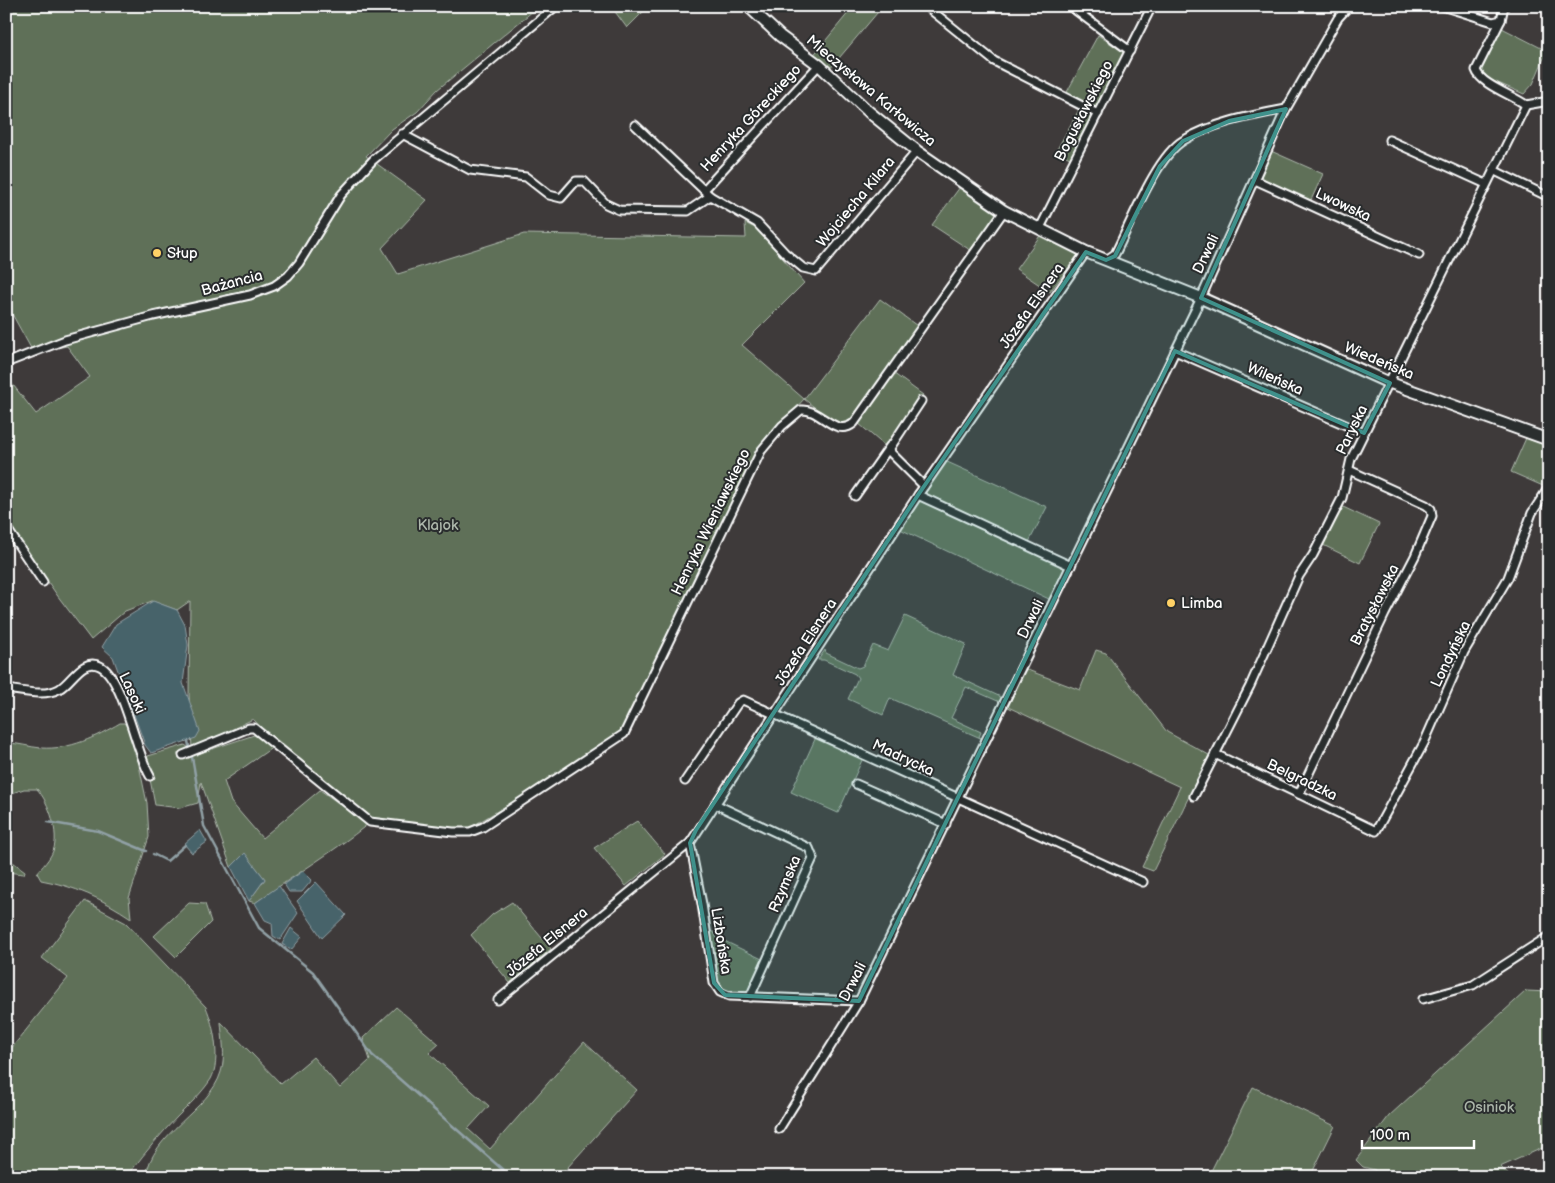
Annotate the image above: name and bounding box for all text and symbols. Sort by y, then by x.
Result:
street label: Mieczysława Karłowicza [802,31,940,151]
street label: Bogusławskiego [1050,57,1118,165]
street label: Henryka Góreckiego [696,60,806,176]
street label: Wojciecha Kilara [813,153,899,251]
street label: Lwowska [1312,184,1374,226]
street label: Drwali [1189,231,1223,277]
place label: Słup [167,244,198,263]
marker: Słup [151,247,163,259]
street label: Józefa Elsnera [996,260,1068,352]
street label: Bażancia [199,266,265,300]
street label: Wiedeńska [1341,338,1417,384]
street label: Wileńska [1244,358,1306,400]
street label: Paryska [1332,402,1372,458]
street label: Henryka Wieniawskiego [667,446,755,598]
park label: Klajok [418,516,459,535]
street label: Bratysławska [1346,561,1404,649]
place label: Limba [1181,594,1223,613]
street label: Józefa Elsnera [771,595,841,689]
street label: Drwali [1013,596,1049,642]
marker: Limba [1165,597,1177,609]
street label: Londyńska [1427,618,1475,690]
street label: Lasoki [114,669,150,717]
street label: Madrycka [869,735,937,781]
street label: Belgradzka [1264,755,1340,805]
street label: Rzymska [765,853,805,915]
street label: Józefa Elsnera [502,903,592,981]
street label: Lizbońska [706,906,736,976]
street label: Drwali [835,959,871,1005]
park label: Osiniok [1464,1098,1515,1117]
scale bar [1362,1118,1475,1150]
text: 100 m [1370,1126,1410,1145]

